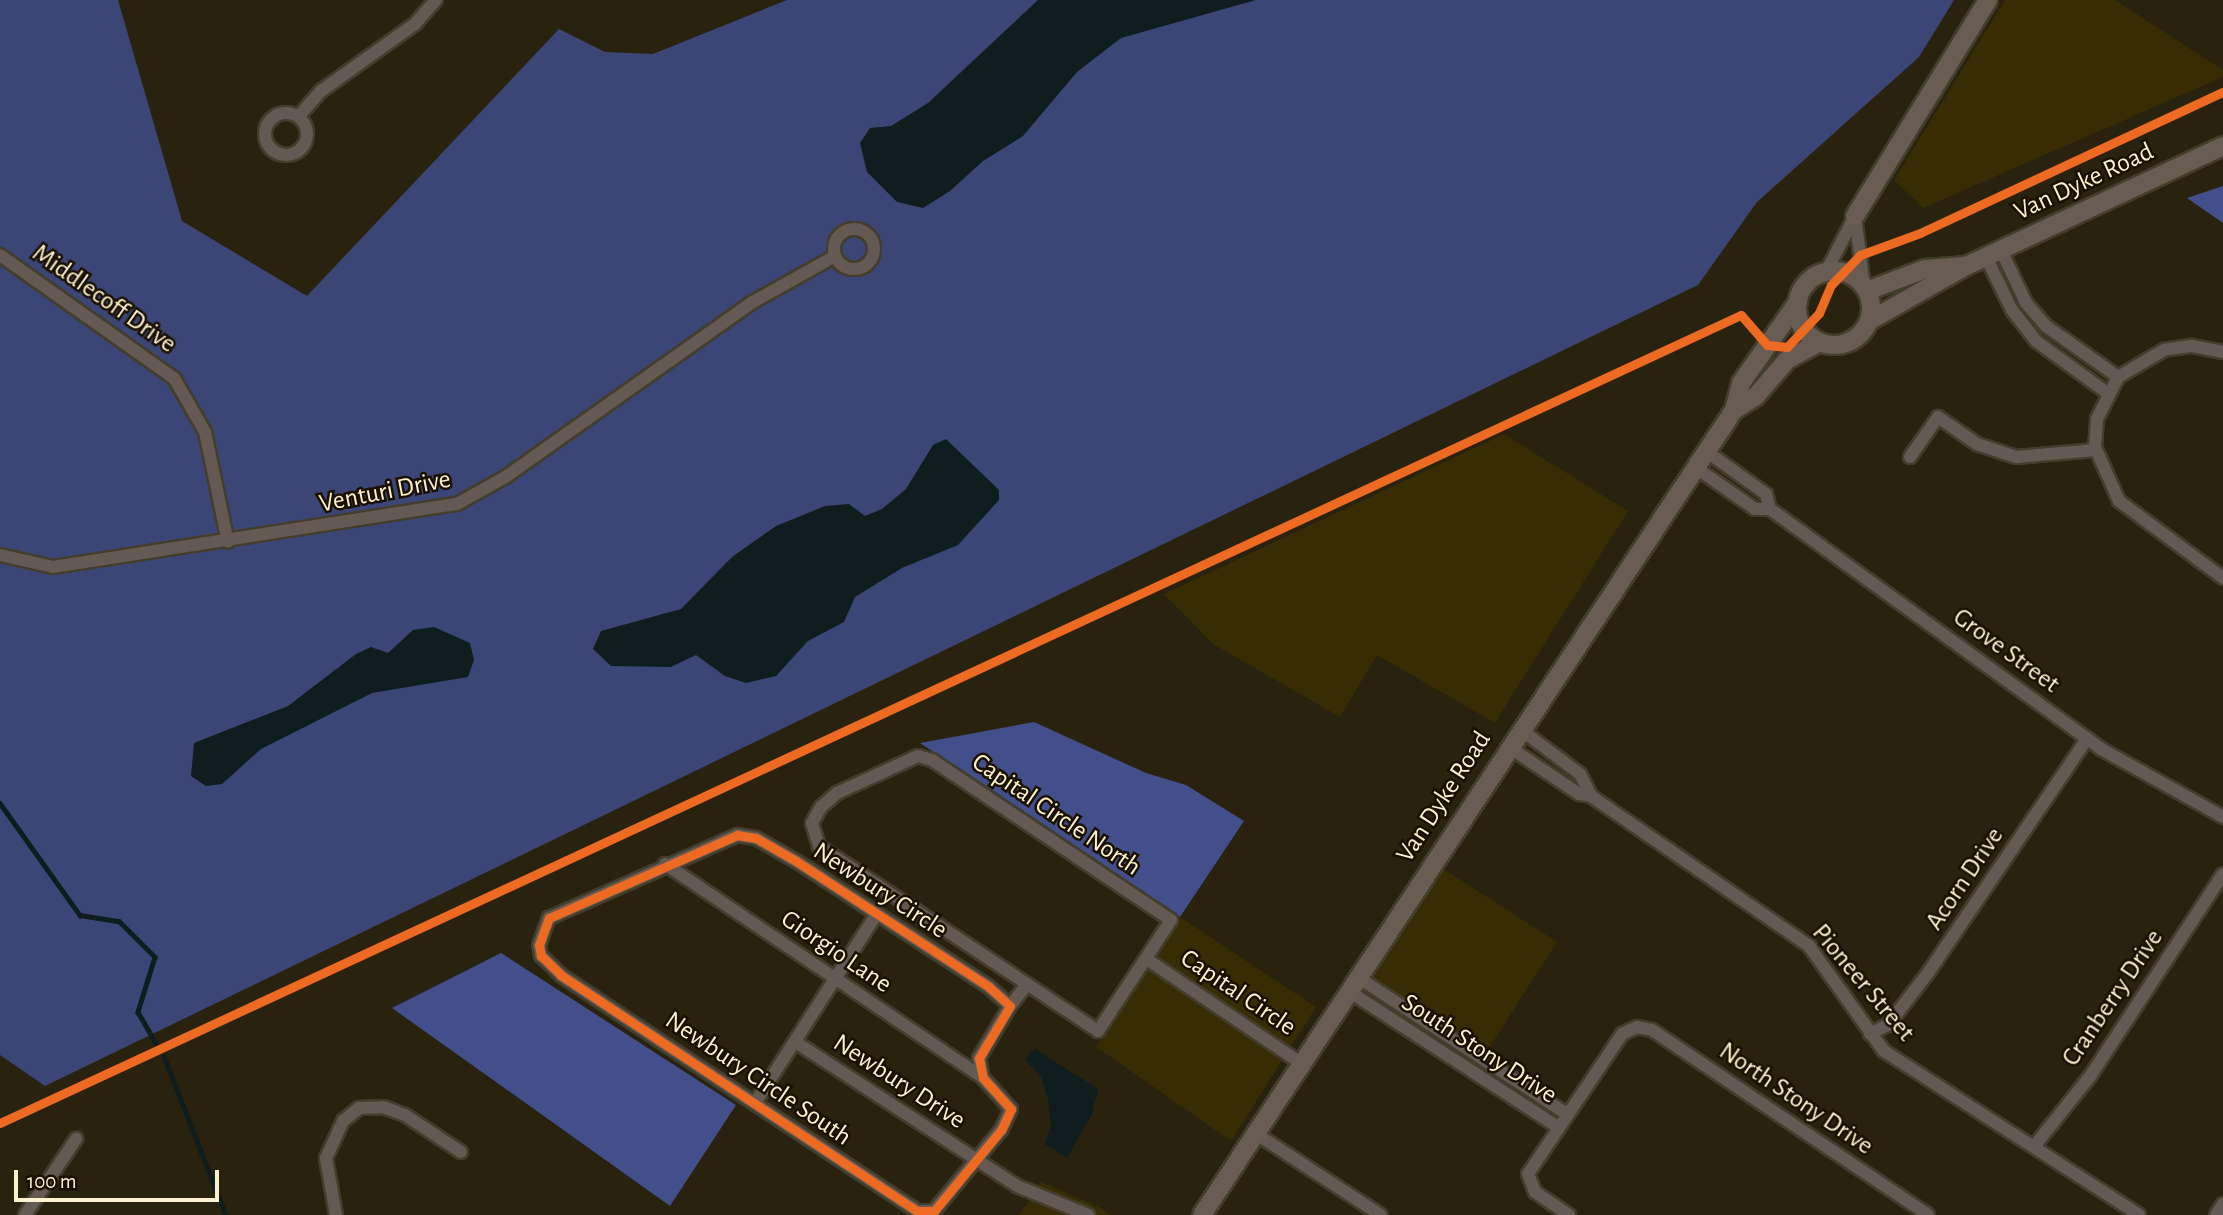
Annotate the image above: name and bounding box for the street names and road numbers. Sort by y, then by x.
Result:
street label: Van Dyke Road [2009,136,2159,228]
street label: Middlecoff Drive [26,238,182,360]
street label: Venturi Drive [317,464,453,520]
street label: Grove Street [1947,602,2065,700]
street label: Van Dyke Road [1390,726,1498,868]
street label: Capital Circle North [966,747,1146,883]
street label: Acorn Drive [1919,822,2011,936]
street label: Newbury Circle [807,836,953,946]
street label: Giorgio Lane [775,904,897,1000]
street label: Pioneer Street [1805,918,1921,1048]
street label: Cranberry Drive [2056,924,2170,1072]
street label: Capital Circle [1174,943,1302,1043]
street label: South Stony Drive [1395,987,1563,1111]
street label: Newbury Circle South [659,1005,857,1153]
street label: Newbury Drive [827,1028,971,1136]
street label: North Stony Drive [1713,1036,1879,1162]

